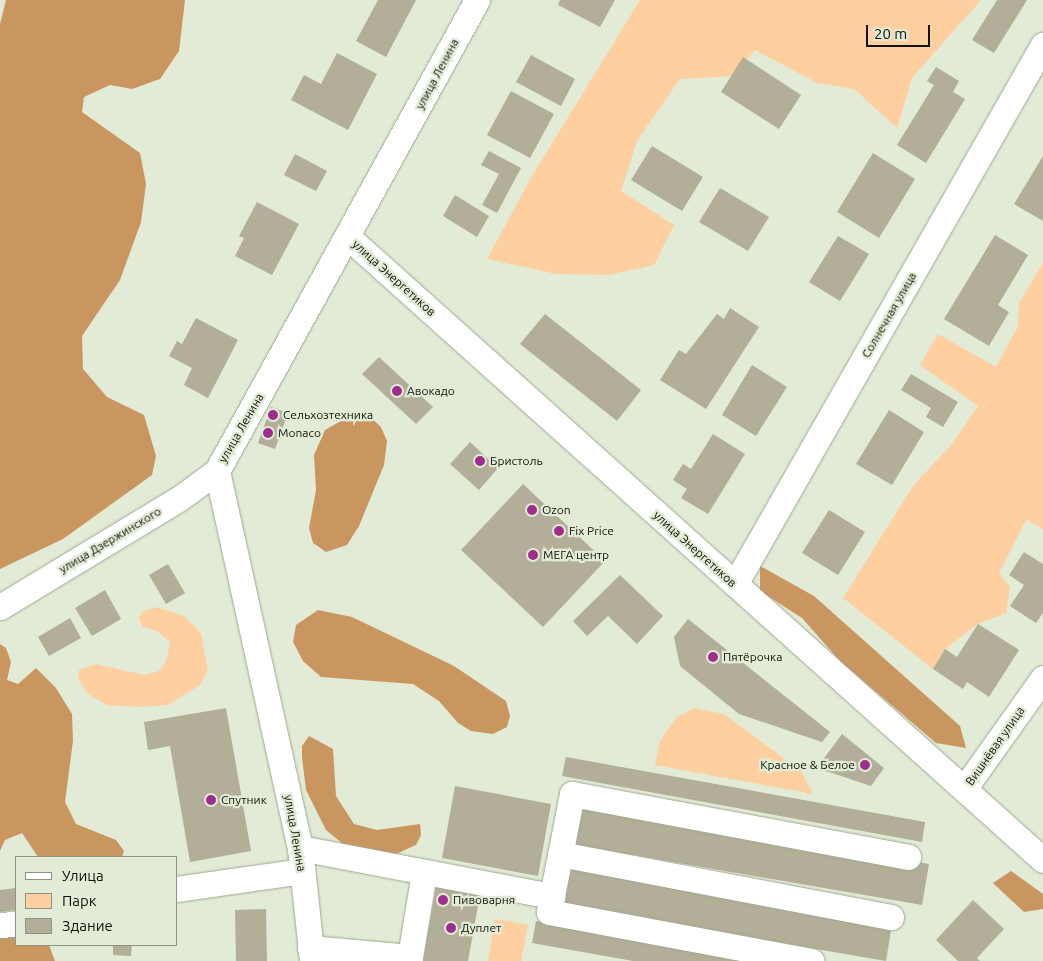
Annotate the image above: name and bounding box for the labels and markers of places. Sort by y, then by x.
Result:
place label: Авокадо [407,384,455,398]
marker: Авокадо [391,385,403,397]
place label: Сельхозтехника [283,408,373,422]
marker: Сельхозтехника [267,409,279,421]
place label: Monaco [278,426,321,440]
marker: Monaco [262,427,274,439]
place label: Бристоль [490,454,543,468]
marker: Бристоль [474,455,486,467]
place label: Ozon [542,503,571,517]
marker: Ozon [526,504,538,516]
place label: Fix Price [569,524,614,538]
marker: Fix Price [553,525,565,537]
place label: МЕГА центр [543,548,609,562]
marker: МЕГА центр [527,549,539,561]
place label: Пятёрочка [723,650,782,664]
marker: Пятёрочка [707,651,719,663]
place label: Красное & Белое [760,758,855,772]
marker: Красное & Белое [859,759,871,771]
place label: Спутник [221,793,267,807]
marker: Спутник [205,794,217,806]
place label: Пивоварня [453,893,515,907]
marker: Пивоварня [437,894,449,906]
place label: Дуплет [461,921,501,935]
marker: Дуплет [445,922,457,934]

